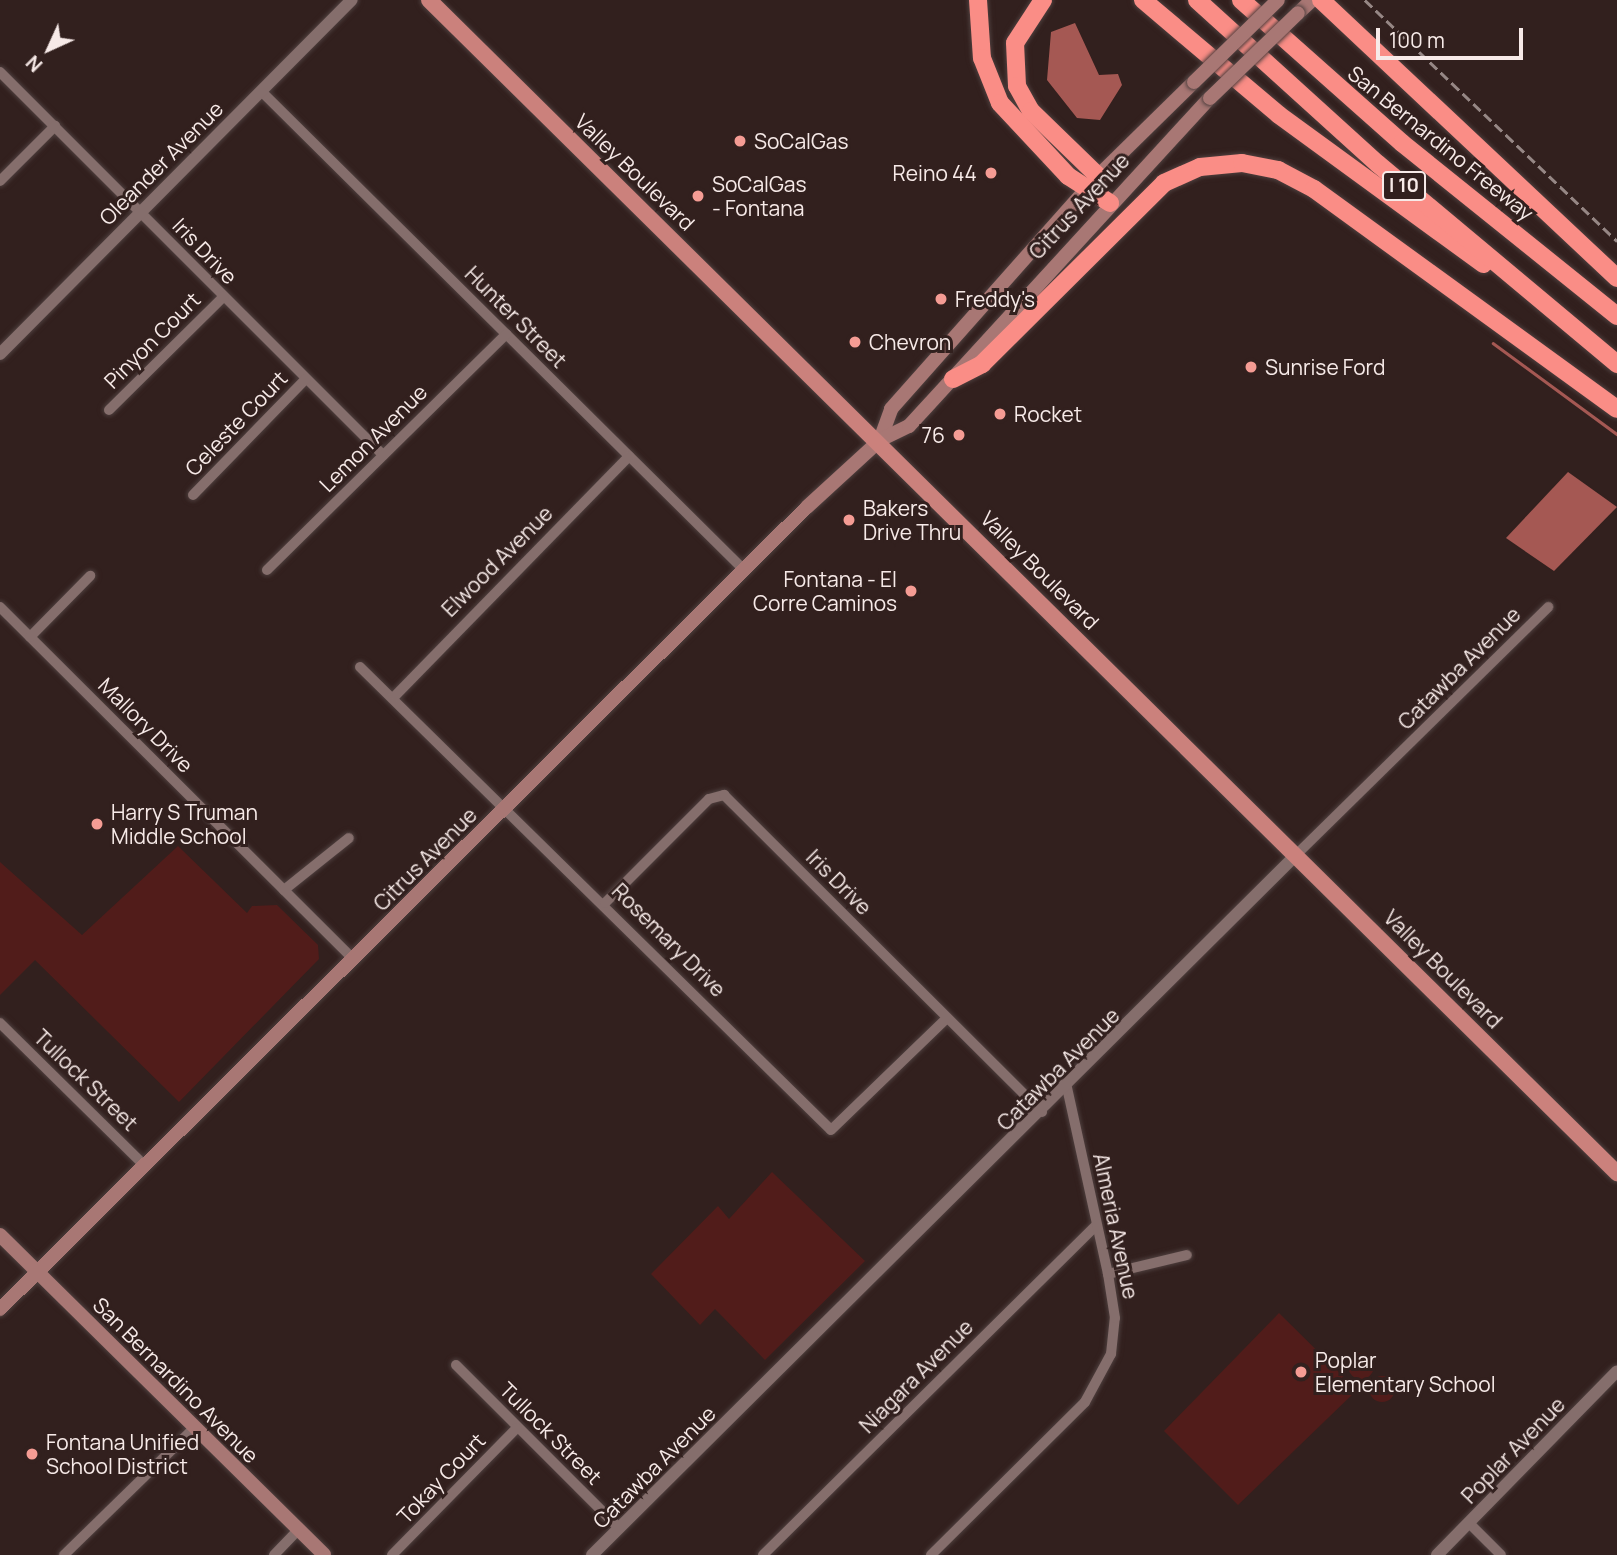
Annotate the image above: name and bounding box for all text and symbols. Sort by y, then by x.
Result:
north arrow [14,14,84,84]
scale bar [1379,14,1526,58]
text: 100 m [1389,26,1445,54]
text: N [20,50,48,78]
street label: San Bernardino Freeway [1343,60,1539,226]
street label: Oleander Avenue [94,96,228,230]
street label: Valley Boulevard [570,109,700,235]
place label: SoCalGas [754,128,848,154]
marker: SoCalGas [732,133,748,149]
street label: Citrus Avenue [1024,148,1134,264]
place label: Reino 44 [893,160,977,186]
marker: Reino 44 [983,165,999,181]
road number: I 10 [1381,170,1427,202]
place label: SoCalGas - Fontana [712,171,806,221]
marker: SoCalGas - Fontana [690,188,706,204]
street label: Iris Drive [168,213,242,289]
street label: Hunter Street [460,261,572,373]
place label: Freddy's [955,286,1035,312]
street label: Pinyon Court [99,287,205,393]
marker: Freddy's [933,291,949,307]
place label: Chevron [869,329,951,355]
marker: Chevron [847,334,863,350]
place label: Sunrise Ford [1265,354,1385,380]
marker: Sunrise Ford [1243,359,1259,375]
street label: Celeste Court [180,365,292,481]
street label: Lemon Avenue [314,379,432,497]
place label: Rocket [1014,401,1082,427]
marker: Rocket [992,406,1008,422]
place label: 76 [921,422,945,448]
marker: 76 [951,427,967,443]
place label: Bakers Drive Thru [863,495,961,545]
street label: Elwood Avenue [436,500,558,622]
street label: Valley Boulevard [976,506,1104,634]
marker: Bakers Drive Thru [841,512,857,528]
place label: Fontana - El Corre Caminos [753,566,897,616]
marker: Fontana - El Corre Caminos [903,583,919,599]
street label: Catawba Avenue [1393,602,1525,734]
street label: Mallory Drive [93,672,199,778]
place label: Harry S Truman Middle School [111,799,258,849]
street label: Citrus Avenue [368,802,482,916]
marker: Harry S Truman Middle School [89,816,105,832]
street label: Iris Drive [801,844,877,920]
street label: Rosemary Drive [607,878,731,1002]
street label: Valley Boulevard [1379,905,1507,1033]
street label: Catawba Avenue [992,1003,1124,1135]
street label: Tullock Street [29,1024,143,1136]
street label: Almeria Avenue [1088,1151,1144,1301]
street label: San Bernardino Avenue [88,1292,264,1468]
street label: Niagara Avenue [854,1314,978,1438]
place label: Poplar Elementary School [1315,1347,1496,1397]
marker: Poplar Elementary School [1293,1364,1309,1380]
street label: Tullock Street [495,1377,607,1489]
street label: Poplar Avenue [1456,1392,1570,1508]
street label: Catawba Avenue [588,1401,720,1533]
street label: Tokay Court [392,1428,490,1528]
place label: Fontana Unified School District [46,1429,199,1479]
marker: Fontana Unified School District [24,1446,40,1462]

